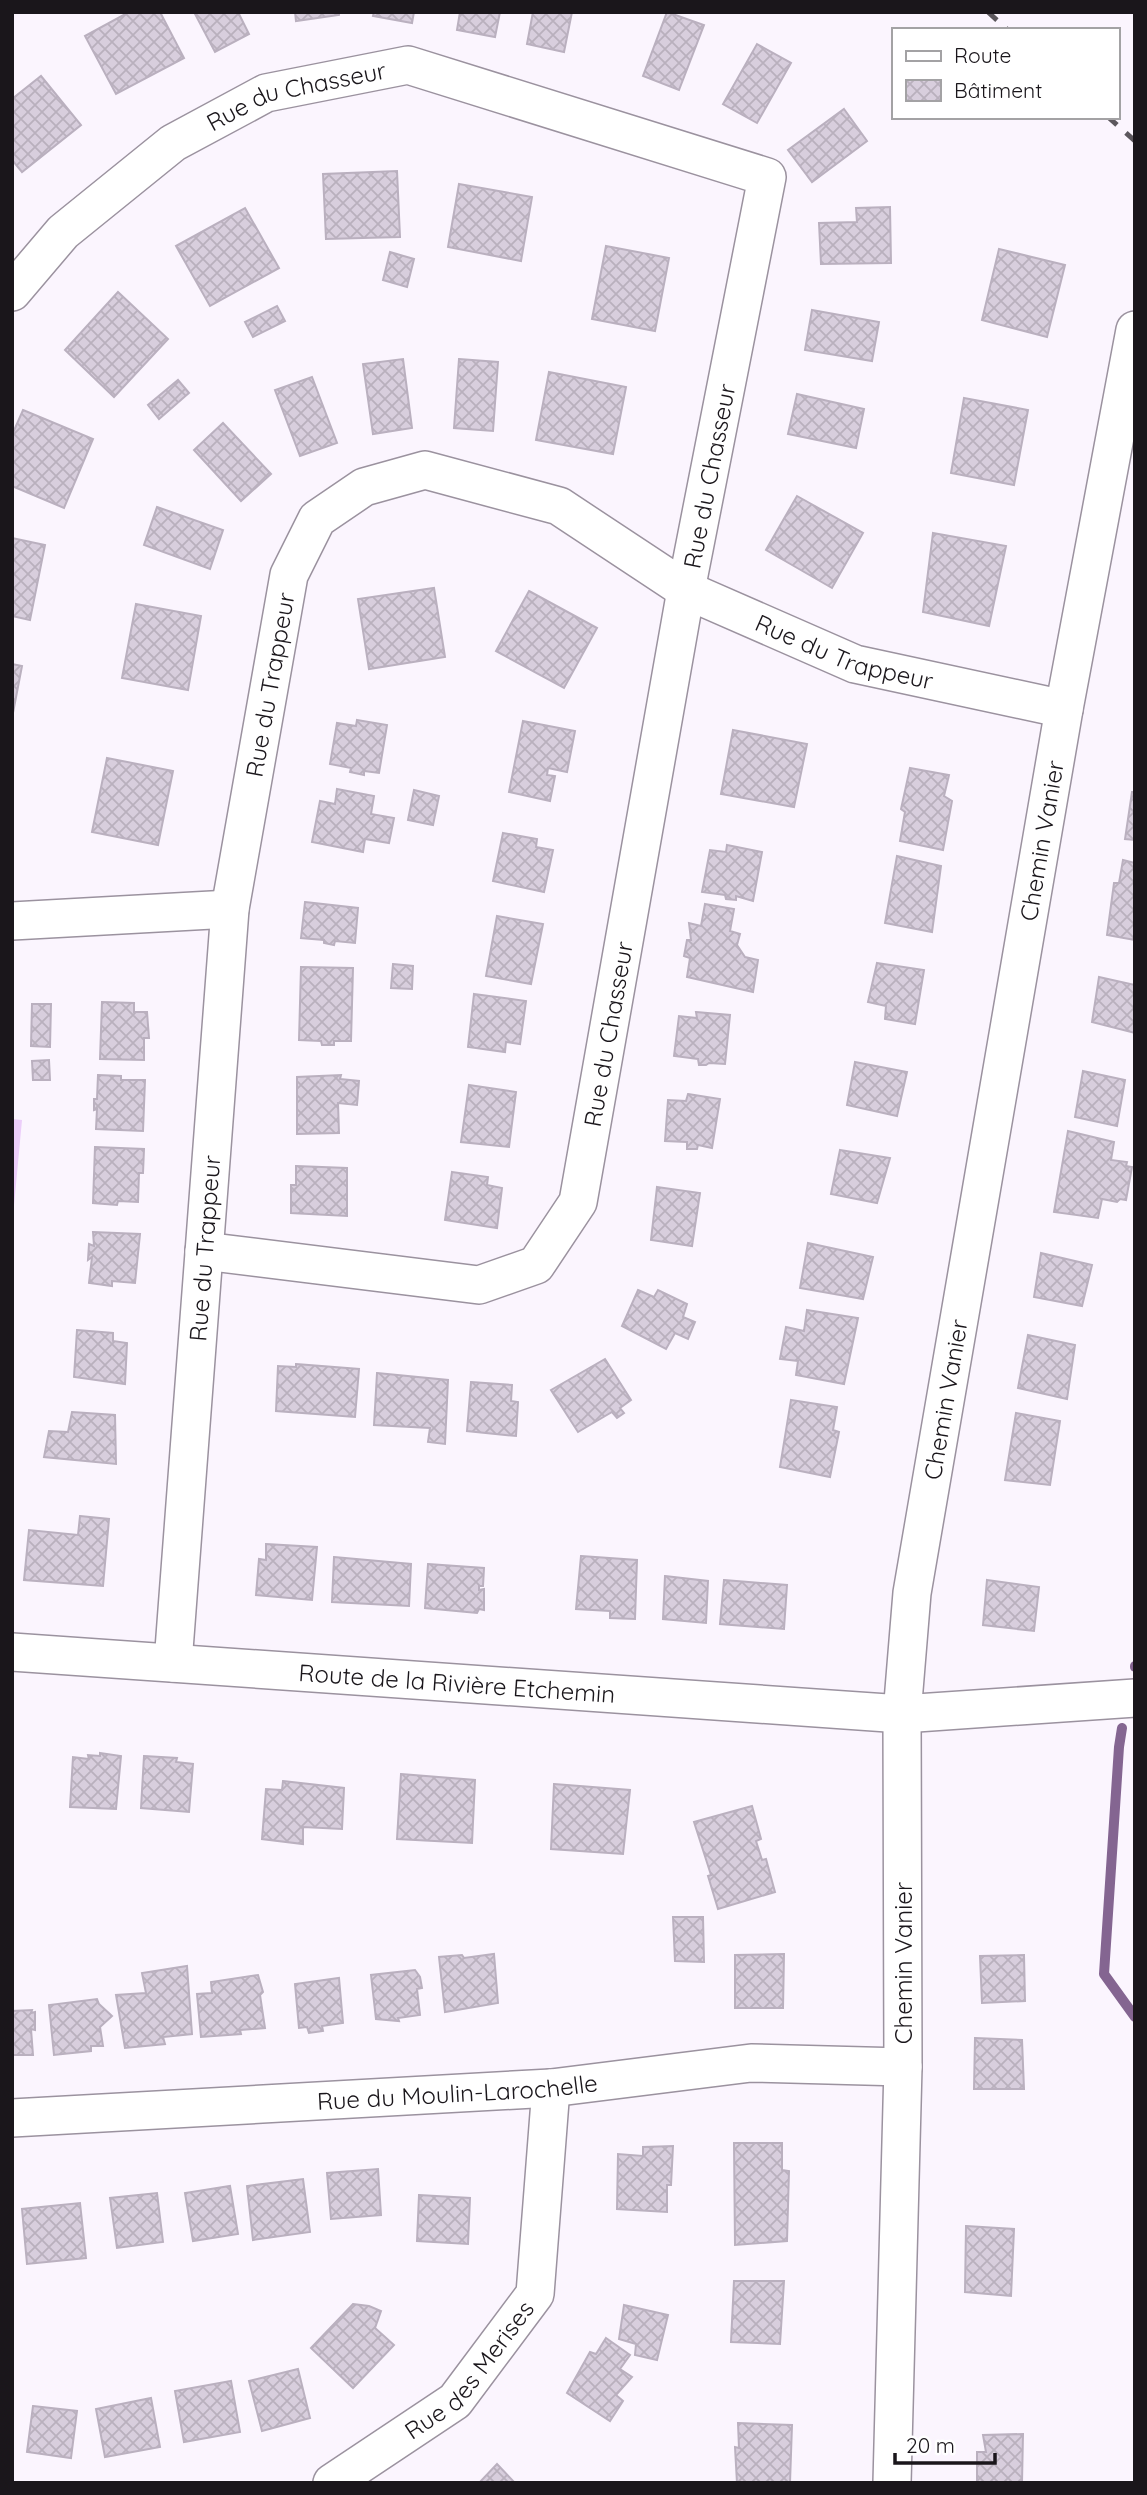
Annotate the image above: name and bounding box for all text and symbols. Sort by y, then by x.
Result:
legend [892,28,1119,119]
text: Route [954,42,1011,68]
street label: Rue du Chasseur [201,55,389,137]
text: Bâtiment [954,77,1042,103]
street label: Rue du Chasseur [676,381,742,571]
street label: Rue du Trappeur [239,590,301,779]
street label: Rue du Trappeur [751,607,936,695]
street label: Chemin Vanier [1013,758,1070,923]
street label: Rue du Chasseur [577,939,639,1129]
street label: Rue du Trappeur [182,1154,226,1343]
street label: Chemin Vanier [917,1317,974,1482]
street label: Route de la Rivière Etchemin [298,1657,616,1709]
street label: Chemin Vanier [888,1882,918,2044]
street label: Rue du Moulin-Larochelle [316,2067,599,2116]
street label: Rue des Merises [399,2294,540,2445]
scale bar [895,2422,995,2466]
text: 20 m [906,2432,955,2458]

